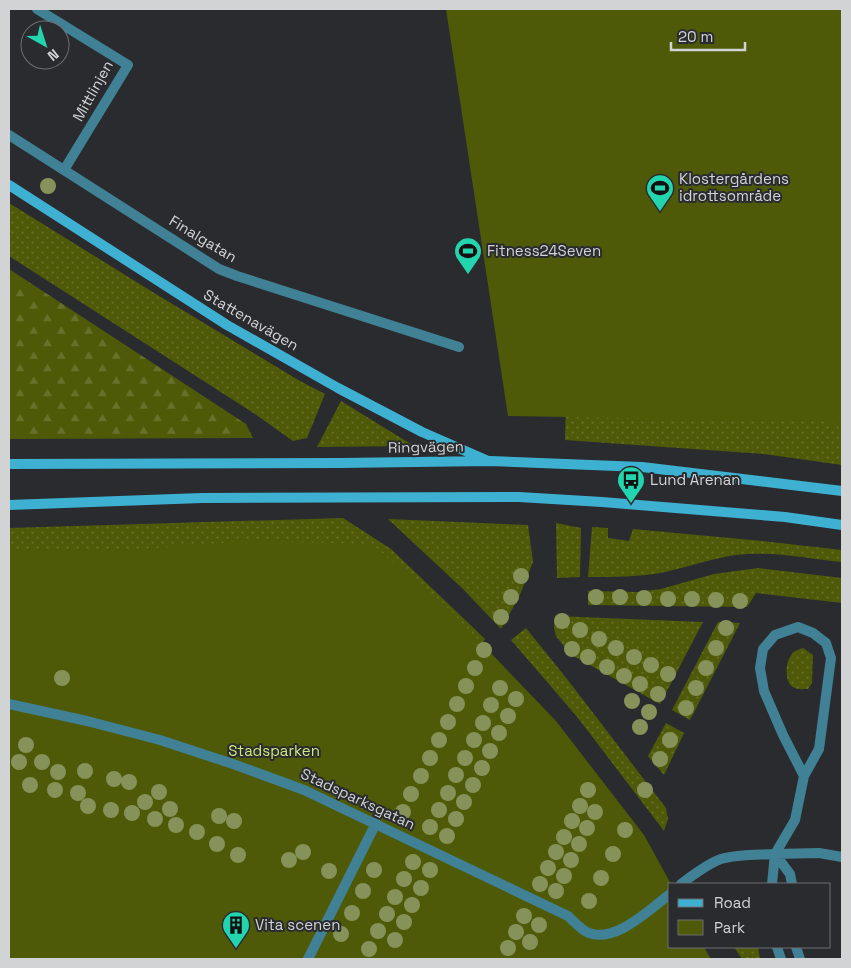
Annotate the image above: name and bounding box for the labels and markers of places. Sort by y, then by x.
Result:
place label: Klostergårdens idrottsområde [679,169,789,205]
sports icon: Klostergårdens idrottsområde [645,173,675,212]
sports icon: Fitness24Seven [453,236,483,275]
place label: Fitness24Seven [487,241,601,260]
bus stop icon: Lund Arenan [616,465,646,504]
place label: Lund Arenan [650,470,741,489]
building icon: Vita scenen [221,910,251,949]
place label: Vita scenen [255,915,340,934]

